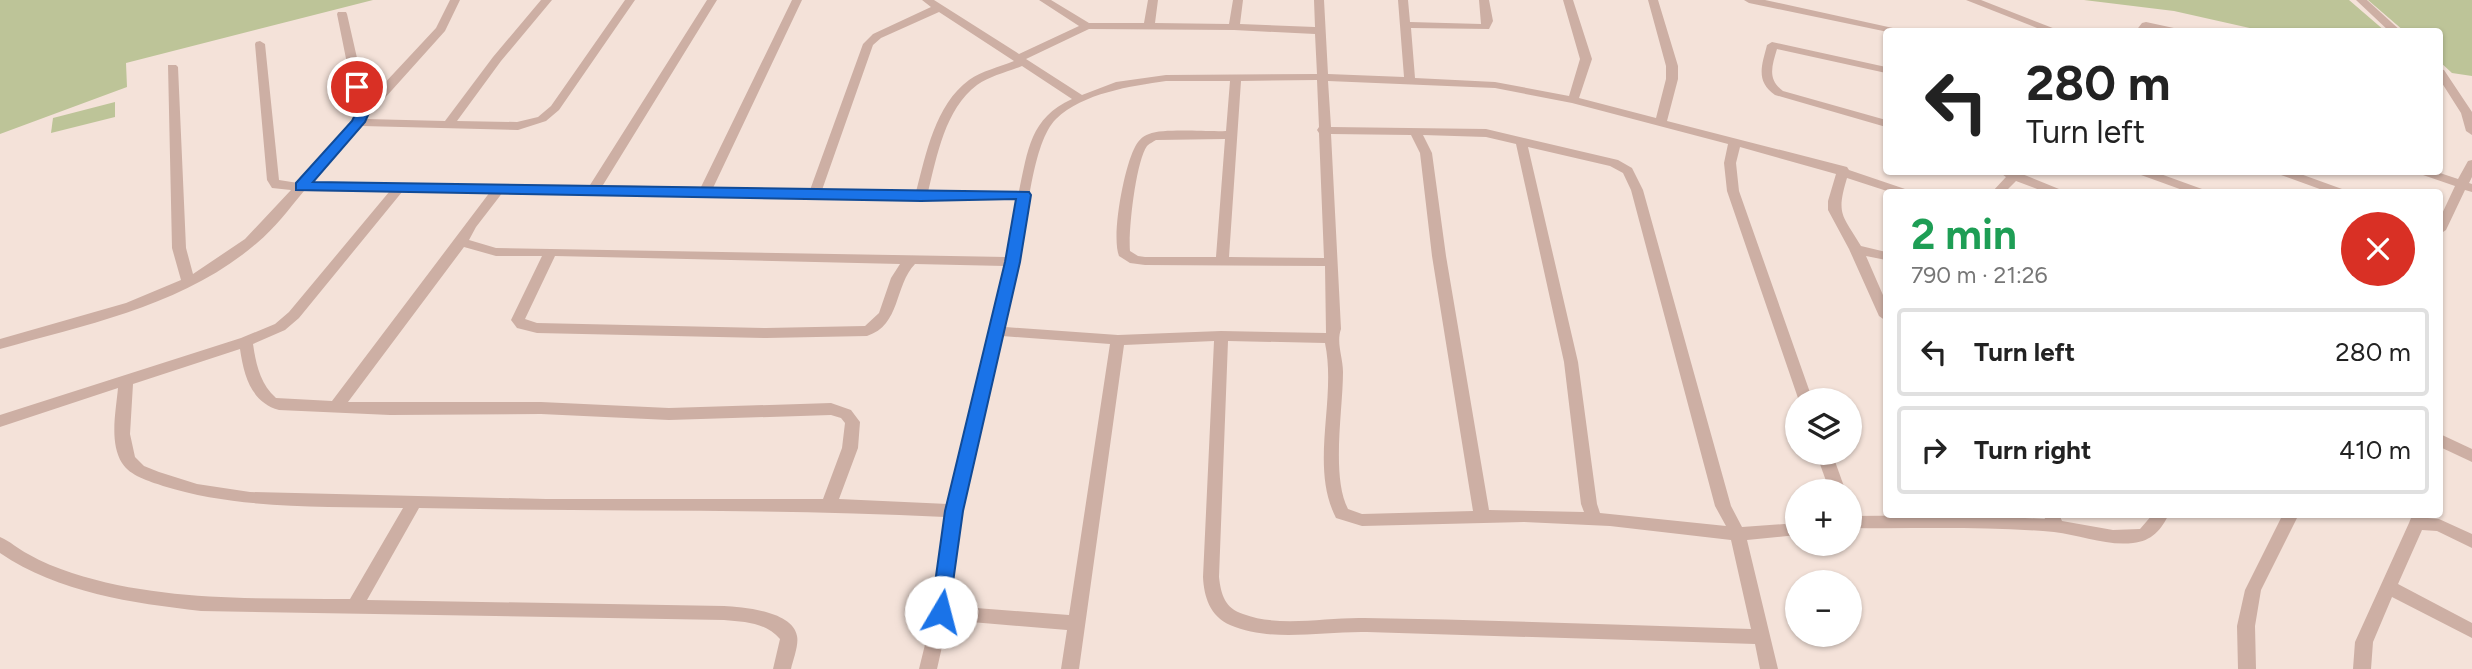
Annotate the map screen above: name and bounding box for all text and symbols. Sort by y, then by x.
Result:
text: 280 m [2026,53,2171,112]
icon: left [1911,56,2002,147]
pin [327,57,387,117]
icon: arrive [338,68,376,106]
text: Turn left [2026,113,2145,151]
text: 2 min [1911,209,2017,260]
button: close [2341,212,2415,286]
text: 790 m · 21:26 [1911,261,2048,289]
icon: left [1915,333,1953,371]
text: Turn left [1974,336,2075,368]
text: 280 m [2335,336,2411,368]
map controls [1785,388,1862,647]
button: layers [1785,388,1862,465]
icon: right [1915,431,1953,469]
text: Turn right [1974,434,2091,466]
text: 410 m [2339,434,2411,466]
button: + [1785,479,1862,556]
button: − [1785,570,1862,647]
position arrow [904,575,978,649]

